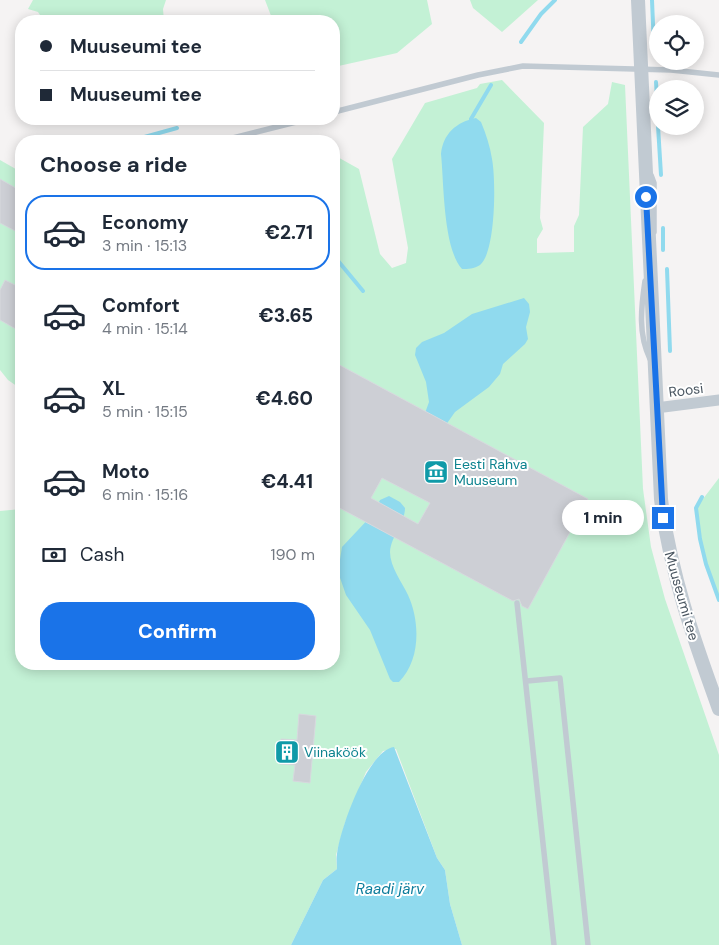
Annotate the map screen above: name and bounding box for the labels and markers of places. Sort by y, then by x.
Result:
place label: Eesti Rahva Muuseum [454,455,527,489]
museum icon: Eesti Rahva Muuseum [423,459,449,485]
building icon: Viinaköök [274,739,300,765]
place label: Viinaköök [304,743,366,761]

